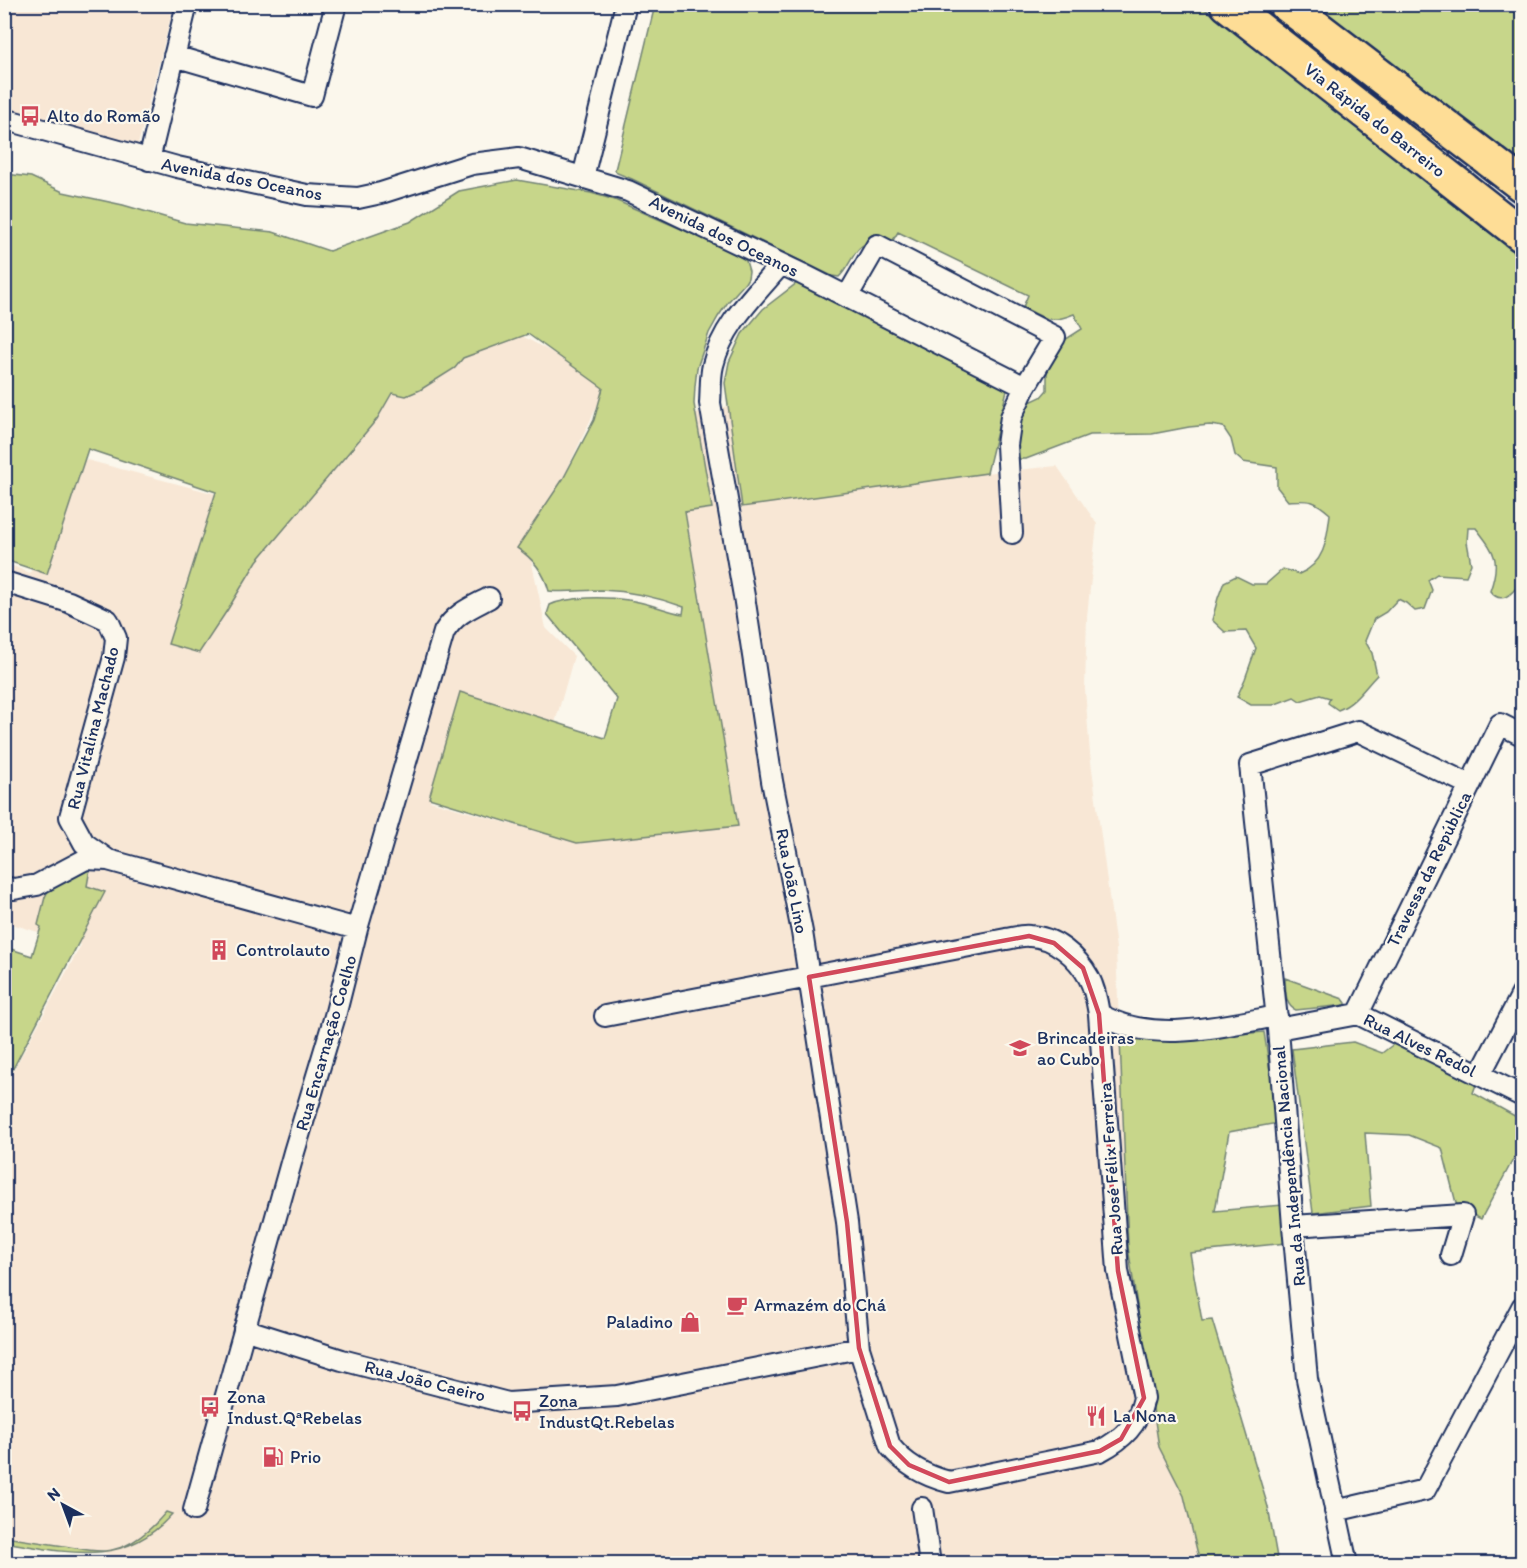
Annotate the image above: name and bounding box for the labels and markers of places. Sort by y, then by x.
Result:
bus stop icon: Alto do Romão [18,104,42,128]
place label: Alto do Romão [47,105,160,127]
building icon: Controlauto [207,938,231,962]
place label: Controlauto [236,939,330,961]
place label: Brincadeiras ao Cubo [1037,1027,1134,1070]
school or university icon: Brincadeiras ao Cubo [1008,1036,1032,1060]
cafe icon: Armazém do Chá [725,1293,749,1317]
place label: Armazém do Chá [754,1294,887,1316]
shop icon: Paladino [678,1310,702,1334]
place label: Paladino [606,1311,673,1333]
place label: Zona Indust.QªRebelas [227,1386,362,1429]
place label: Zona IndustQt.Rebelas [539,1390,675,1433]
bus stop icon: Zona Indust.QªRebelas [198,1395,222,1419]
bus stop icon: Zona IndustQt.Rebelas [510,1399,534,1423]
restaurant icon: La Nona [1084,1404,1108,1428]
place label: La Nona [1113,1405,1177,1427]
fuel station icon: Prio [261,1445,285,1469]
place label: Prio [290,1446,321,1468]

